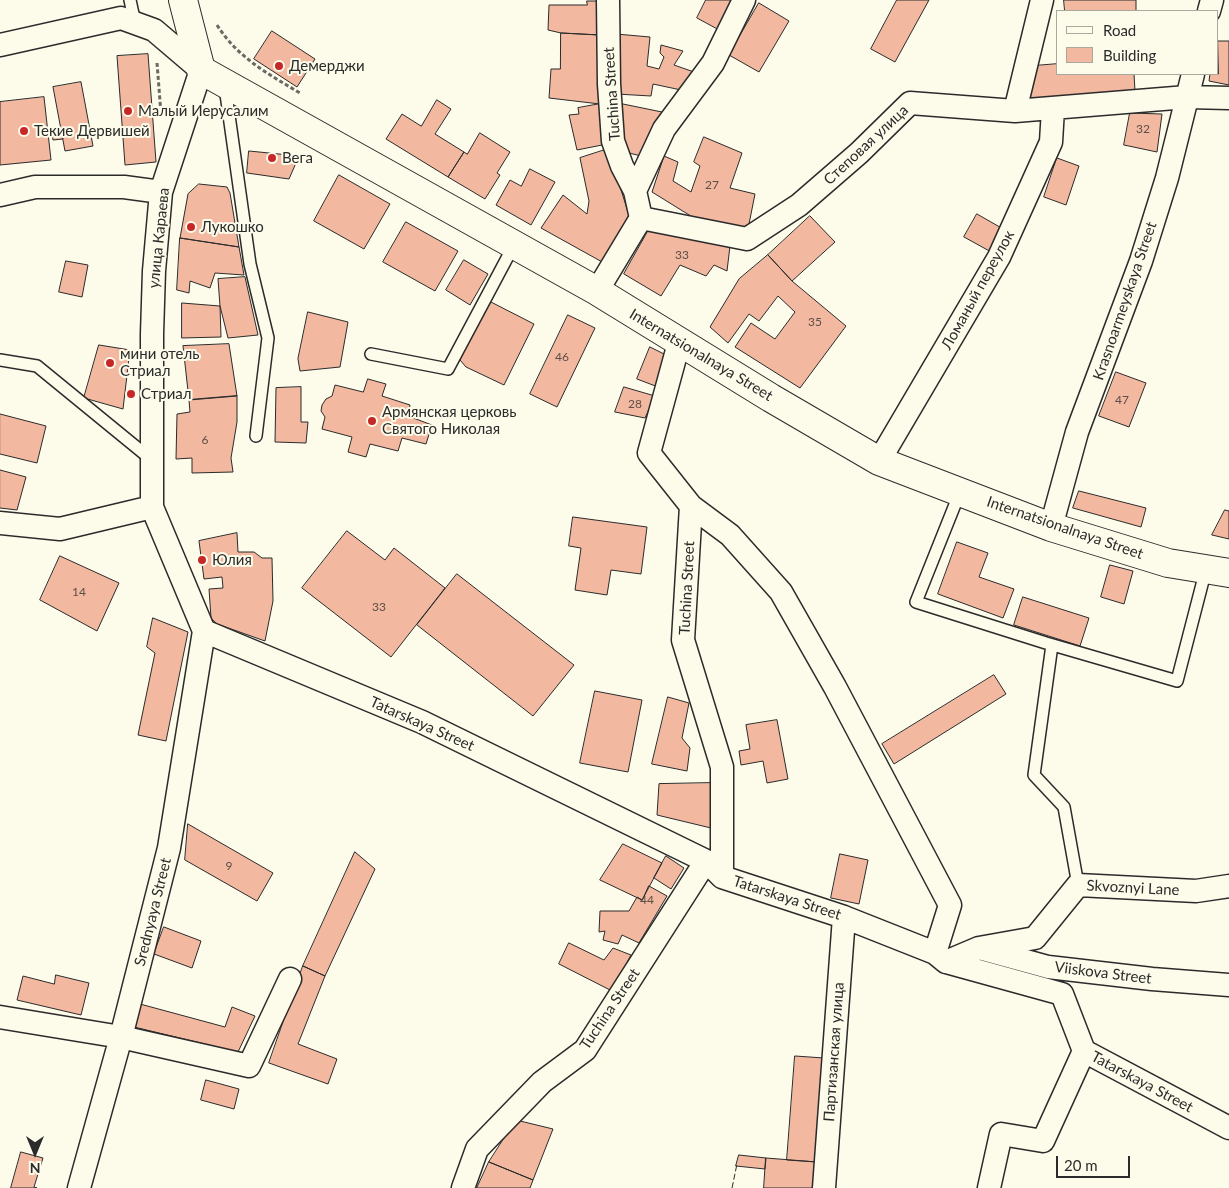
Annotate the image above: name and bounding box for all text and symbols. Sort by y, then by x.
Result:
legend [1056,10,1219,75]
text: Road [1103,21,1136,39]
text: Building [1103,46,1156,64]
street label: Tuchina Street [600,47,624,141]
place label: Демерджи [289,57,365,75]
marker: Демерджи [273,60,285,72]
street label: Степовая улица [820,101,912,189]
place label: Малый Иерусалим [138,102,269,120]
marker: Малый Иерусалим [122,105,134,117]
place label: Текие Дервишей [34,122,150,140]
house number: 32 [1136,122,1150,136]
marker: Текие Дервишей [18,125,30,137]
place label: Вега [282,149,313,167]
marker: Вега [266,152,278,164]
house number: 27 [705,178,719,192]
street label: улица Караева [145,187,173,289]
place label: Лукошко [201,218,264,236]
street label: Krasnoarmeyskaya Street [1089,219,1161,383]
marker: Лукошко [185,221,197,233]
street label: Ломаный переулок [938,227,1018,353]
house number: 33 [675,248,689,262]
street label: Internatsionalnaya Street [626,305,776,405]
house number: 35 [808,315,822,329]
place label: мини отель Стриал [120,345,199,380]
house number: 46 [555,350,569,364]
marker: мини отель Стриал [104,357,116,369]
place label: Стриал [141,385,192,403]
marker: Стриал [125,388,137,400]
house number: 47 [1115,393,1129,407]
house number: 28 [628,397,642,411]
place label: Армянская церковь Святого Николая [382,403,516,438]
marker: Армянская церковь Святого Николая [366,415,378,427]
house number: 6 [202,433,208,447]
street label: Internatsionalnaya Street [984,493,1146,563]
street label: Tuchina Street [676,541,698,635]
place label: Юлия [212,551,252,569]
marker: Юлия [196,554,208,566]
house number: 14 [72,585,86,599]
house number: 33 [372,600,386,614]
street label: Tatarskaya Street [367,693,477,755]
street label: Srednyaya Street [131,856,175,968]
house number: 9 [226,859,232,873]
street label: Tatarskaya Street [731,872,843,924]
street label: Skvoznyi Lane [1086,877,1180,899]
house number: 44 [640,893,654,907]
street label: Viiskova Street [1053,958,1153,988]
street label: Tuchina Street [576,965,644,1053]
street label: Партизанская улица [820,982,848,1122]
street label: Tatarskaya Street [1088,1048,1196,1116]
north arrow [10,1128,60,1178]
scale bar [1059,1146,1133,1178]
text: 20 m [1064,1156,1098,1174]
text: N [30,1160,40,1177]

